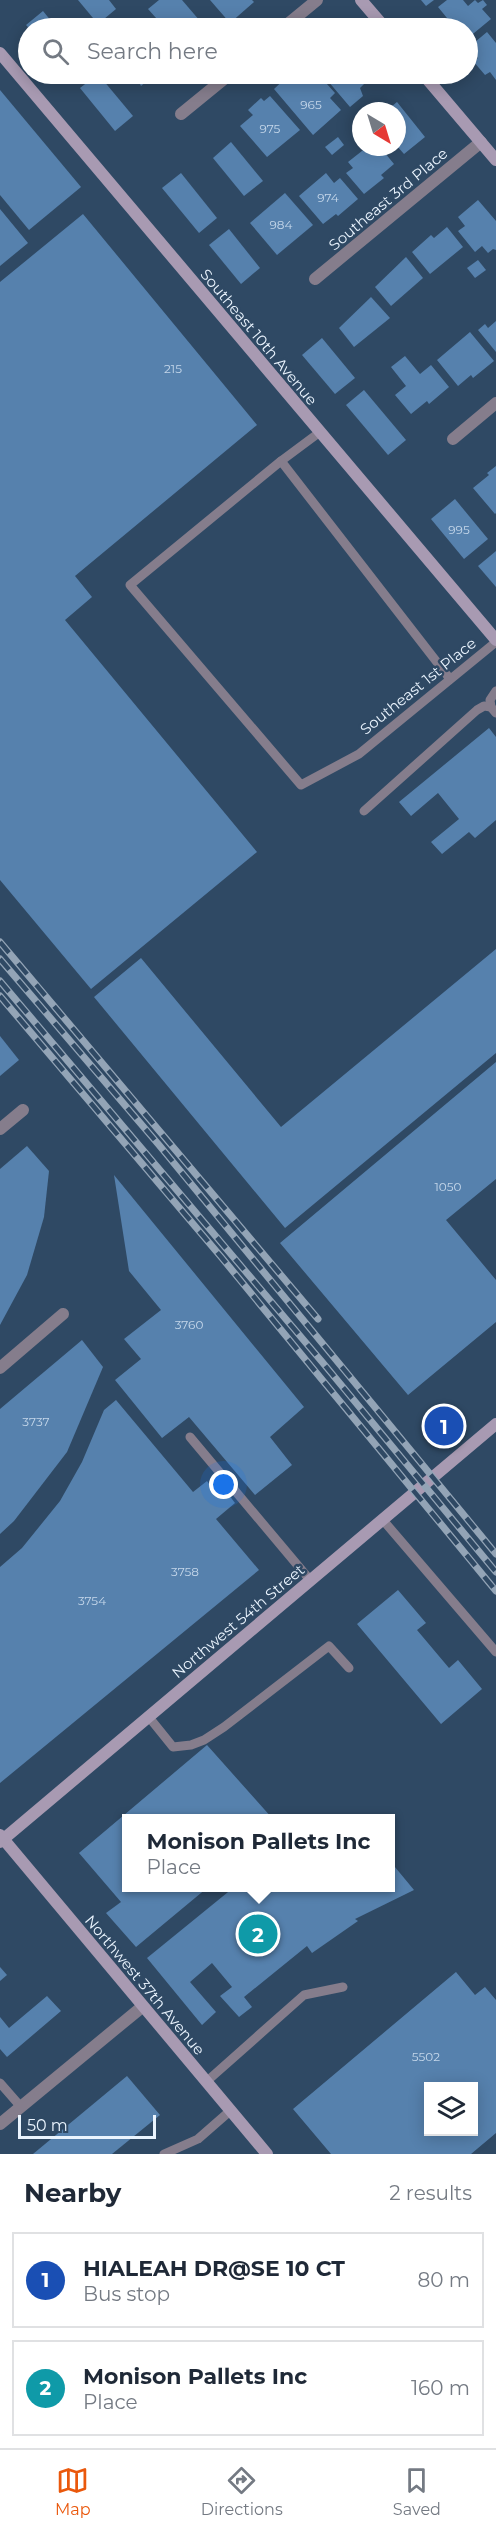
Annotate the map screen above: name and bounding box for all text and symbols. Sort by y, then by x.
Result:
search box [18,18,478,84]
icon: search [39,35,72,68]
text: Search here [87,38,218,65]
house number: 965 [300,97,322,112]
north arrow [352,102,406,156]
house number: 975 [260,121,281,136]
street label: Southeast 3rd Place [325,144,451,254]
house number: 974 [317,190,339,205]
house number: 984 [270,217,293,232]
street label: Southeast 10th Avenue [196,265,322,409]
house number: 215 [164,361,182,376]
house number: 995 [448,522,470,537]
street label: Southeast 1st Place [356,633,480,739]
house number: 1050 [434,1179,462,1194]
house number: 3760 [175,1317,203,1332]
pin: 1 [424,1404,464,1448]
house number: 3737 [22,1414,50,1429]
your location [209,1470,238,1499]
street label: Northwest 54th Street [168,1560,308,1682]
house number: 3758 [171,1564,199,1579]
house number: 3754 [78,1593,106,1608]
popup [122,1814,395,1892]
text: Monison Pallets Inc [146,1828,371,1855]
text: Place [146,1855,201,1879]
street label: Northwest 37th Avenue [81,1911,209,2059]
pin: 2 [238,1912,278,1956]
house number: 5502 [412,2049,440,2064]
map controls [424,2082,478,2136]
button: layers [424,2082,478,2136]
scale bar [18,2112,156,2140]
text: 50 m [27,2116,68,2135]
text: Nearby [24,2177,121,2209]
text: 2 results [389,2181,472,2205]
text: HIALEAH DR@SE 10 CT [83,2255,345,2282]
text: 1 [42,2268,49,2292]
text: 80 m [418,2268,470,2292]
text: Bus stop [83,2282,170,2306]
text: Monison Pallets Inc [83,2363,307,2390]
text: 2 [40,2376,51,2400]
text: 160 m [411,2376,470,2400]
text: Place [83,2390,138,2414]
tab: Map [55,2464,91,2519]
tab: Directions [201,2464,283,2519]
tab: Saved [393,2464,441,2519]

